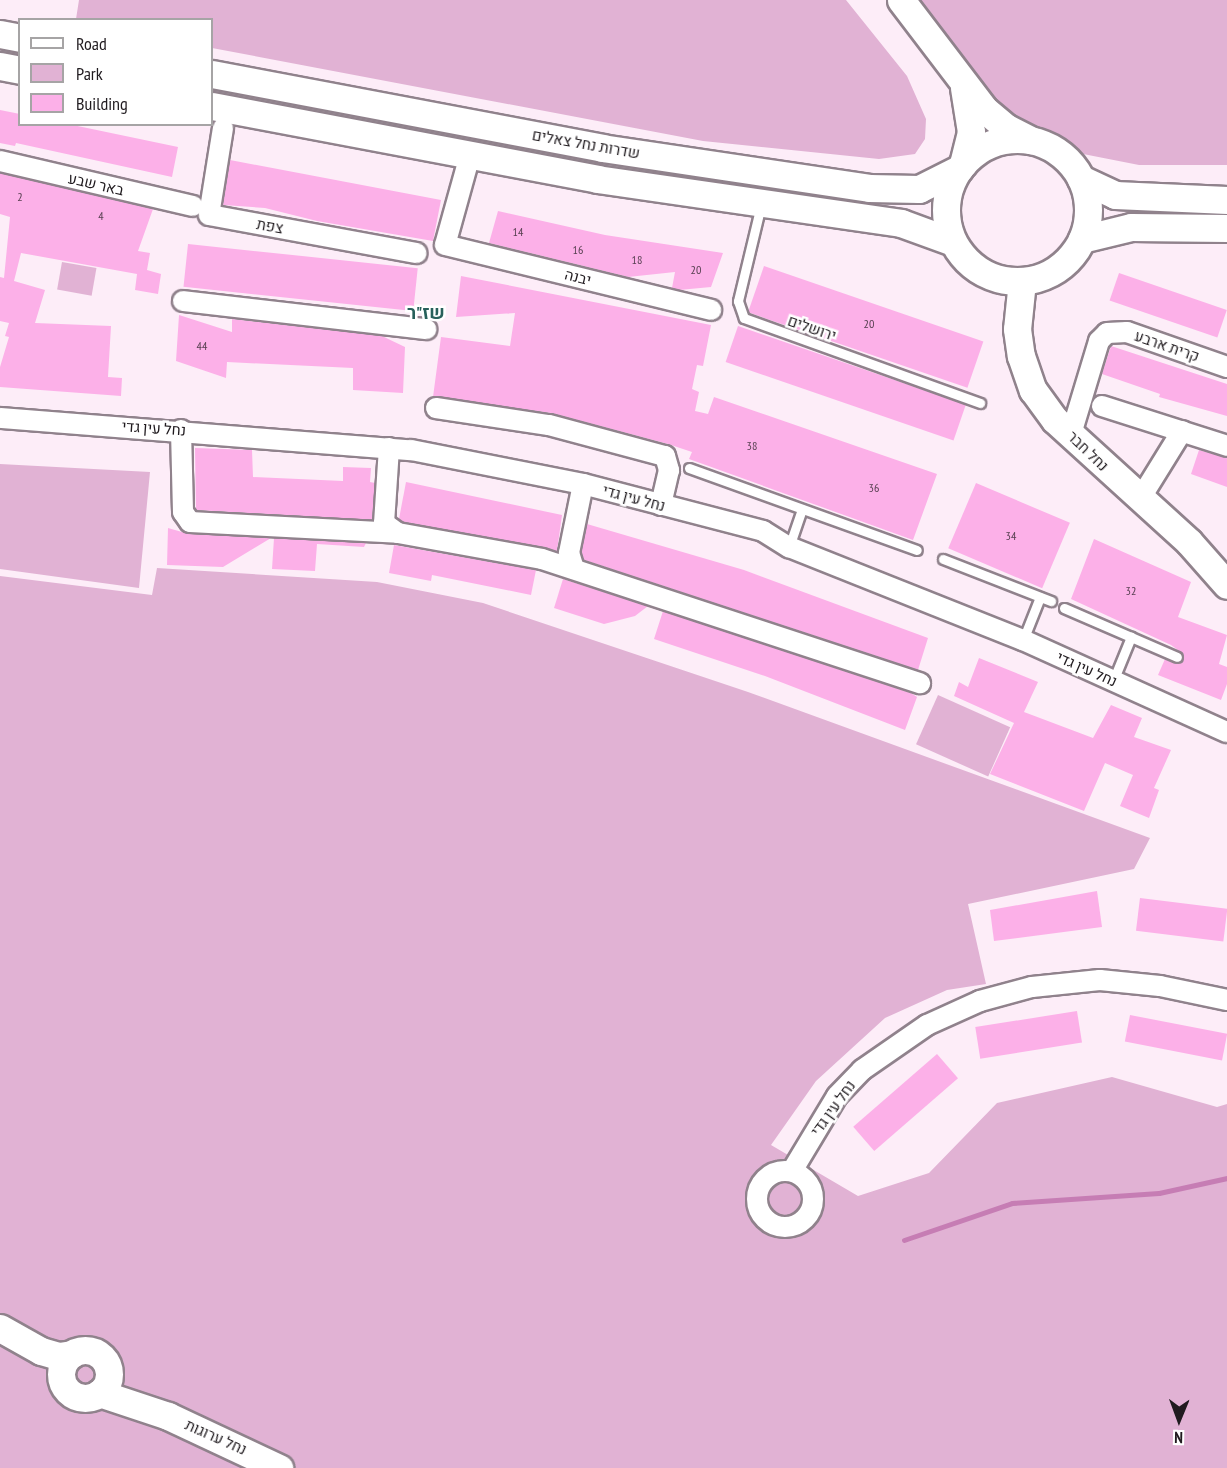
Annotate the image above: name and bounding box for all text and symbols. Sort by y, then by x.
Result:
legend [18,18,213,126]
text: Road [76,32,107,55]
text: Park [76,62,103,85]
text: Building [76,92,128,115]
street label: שדרות נחל צאלים [531,126,641,162]
street label: באר שבע [66,169,126,199]
house number: 2 [17,190,23,204]
house number: 4 [98,209,104,223]
street label: צפת [255,215,285,237]
house number: 14 [513,225,523,239]
house number: 16 [573,243,583,257]
house number: 18 [632,253,642,267]
house number: 20 [691,263,701,277]
street label: יבנה [563,265,593,289]
district label: שז"ר [407,302,445,324]
street label: ירושלים [785,311,839,345]
house number: 20 [864,317,874,331]
street label: קרית ארבע [1132,327,1202,365]
house number: 44 [197,339,207,353]
street label: נחל עין גדי [121,417,187,439]
street label: נחל חבר [1064,427,1112,475]
house number: 38 [747,439,757,453]
street label: נחל עין גדי [601,481,667,515]
house number: 36 [869,481,879,495]
house number: 34 [1006,529,1016,543]
house number: 32 [1126,584,1136,598]
street label: נחל עין גדי [1054,648,1120,690]
street label: נחל עין גדי [807,1077,859,1139]
north arrow [1149,1390,1209,1450]
street label: נחל ערוגות [182,1415,250,1459]
text: N [1174,1428,1183,1448]

